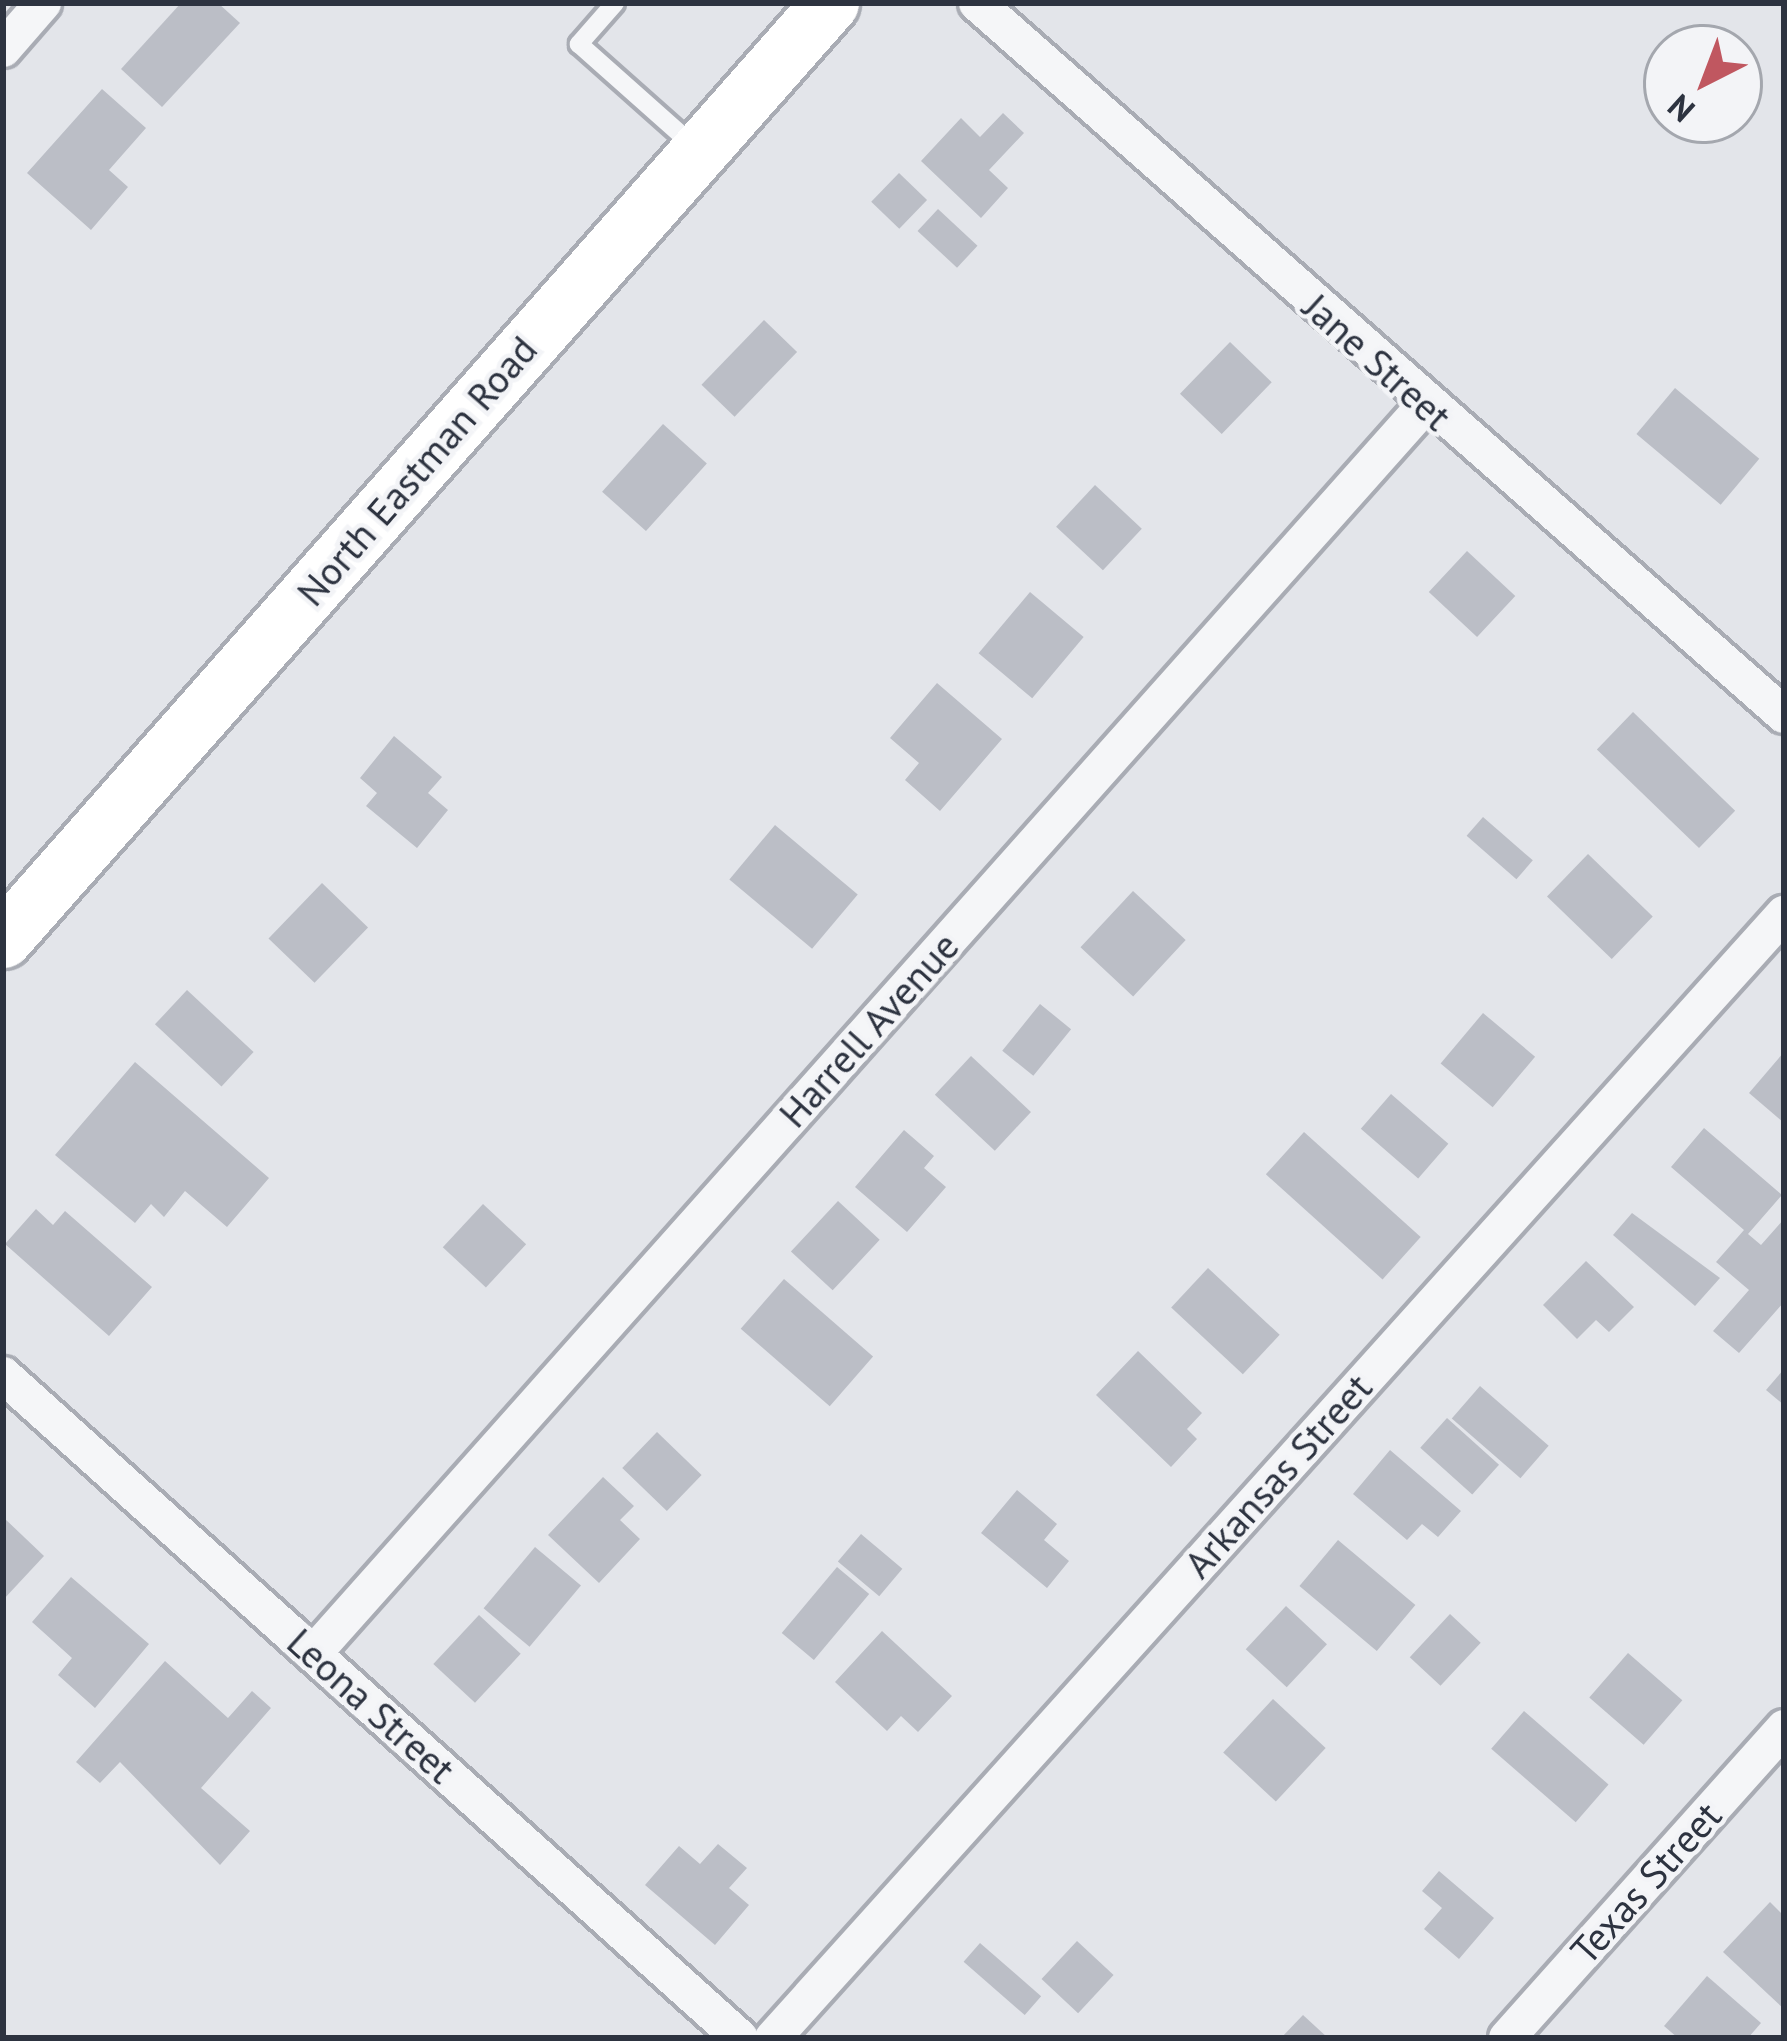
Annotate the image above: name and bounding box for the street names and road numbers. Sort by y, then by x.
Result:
street label: Jane Street [1294,284,1460,440]
street label: North Eastman Road [287,327,547,615]
street label: Harrell Avenue [769,923,969,1137]
street label: Arkansas Street [1174,1365,1382,1587]
street label: Leona Street [278,1619,464,1793]
street label: Texas Street [1561,1792,1731,1974]

